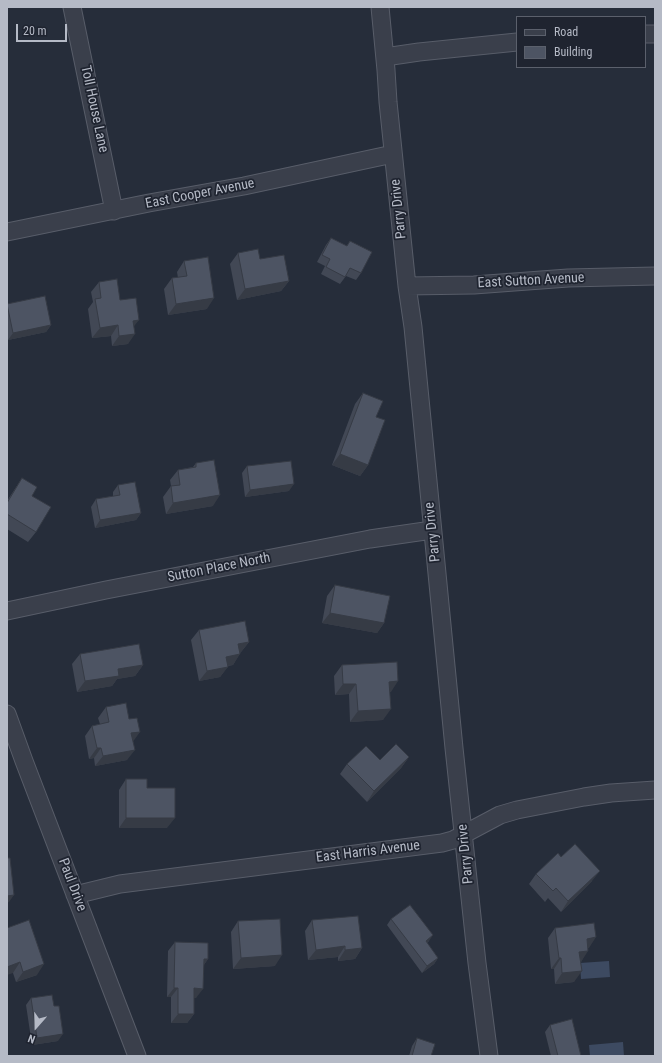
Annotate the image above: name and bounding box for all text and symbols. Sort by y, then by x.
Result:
scale bar [18,16,69,42]
legend [516,16,646,68]
text: 20 m [23,24,47,38]
text: Road [554,25,578,39]
text: Building [554,45,592,59]
street label: Toll House Lane [77,64,111,154]
street label: East Cooper Avenue [144,175,256,213]
street label: Parry Drive [388,178,410,240]
street label: East Sutton Avenue [477,270,585,292]
street label: Parry Drive [422,501,444,563]
street label: Sutton Place North [166,550,272,586]
street label: Parry Drive [455,823,477,885]
street label: East Harris Avenue [315,837,421,867]
street label: Paul Drive [54,856,90,914]
north arrow [16,1007,56,1047]
text: N [26,1031,37,1046]

